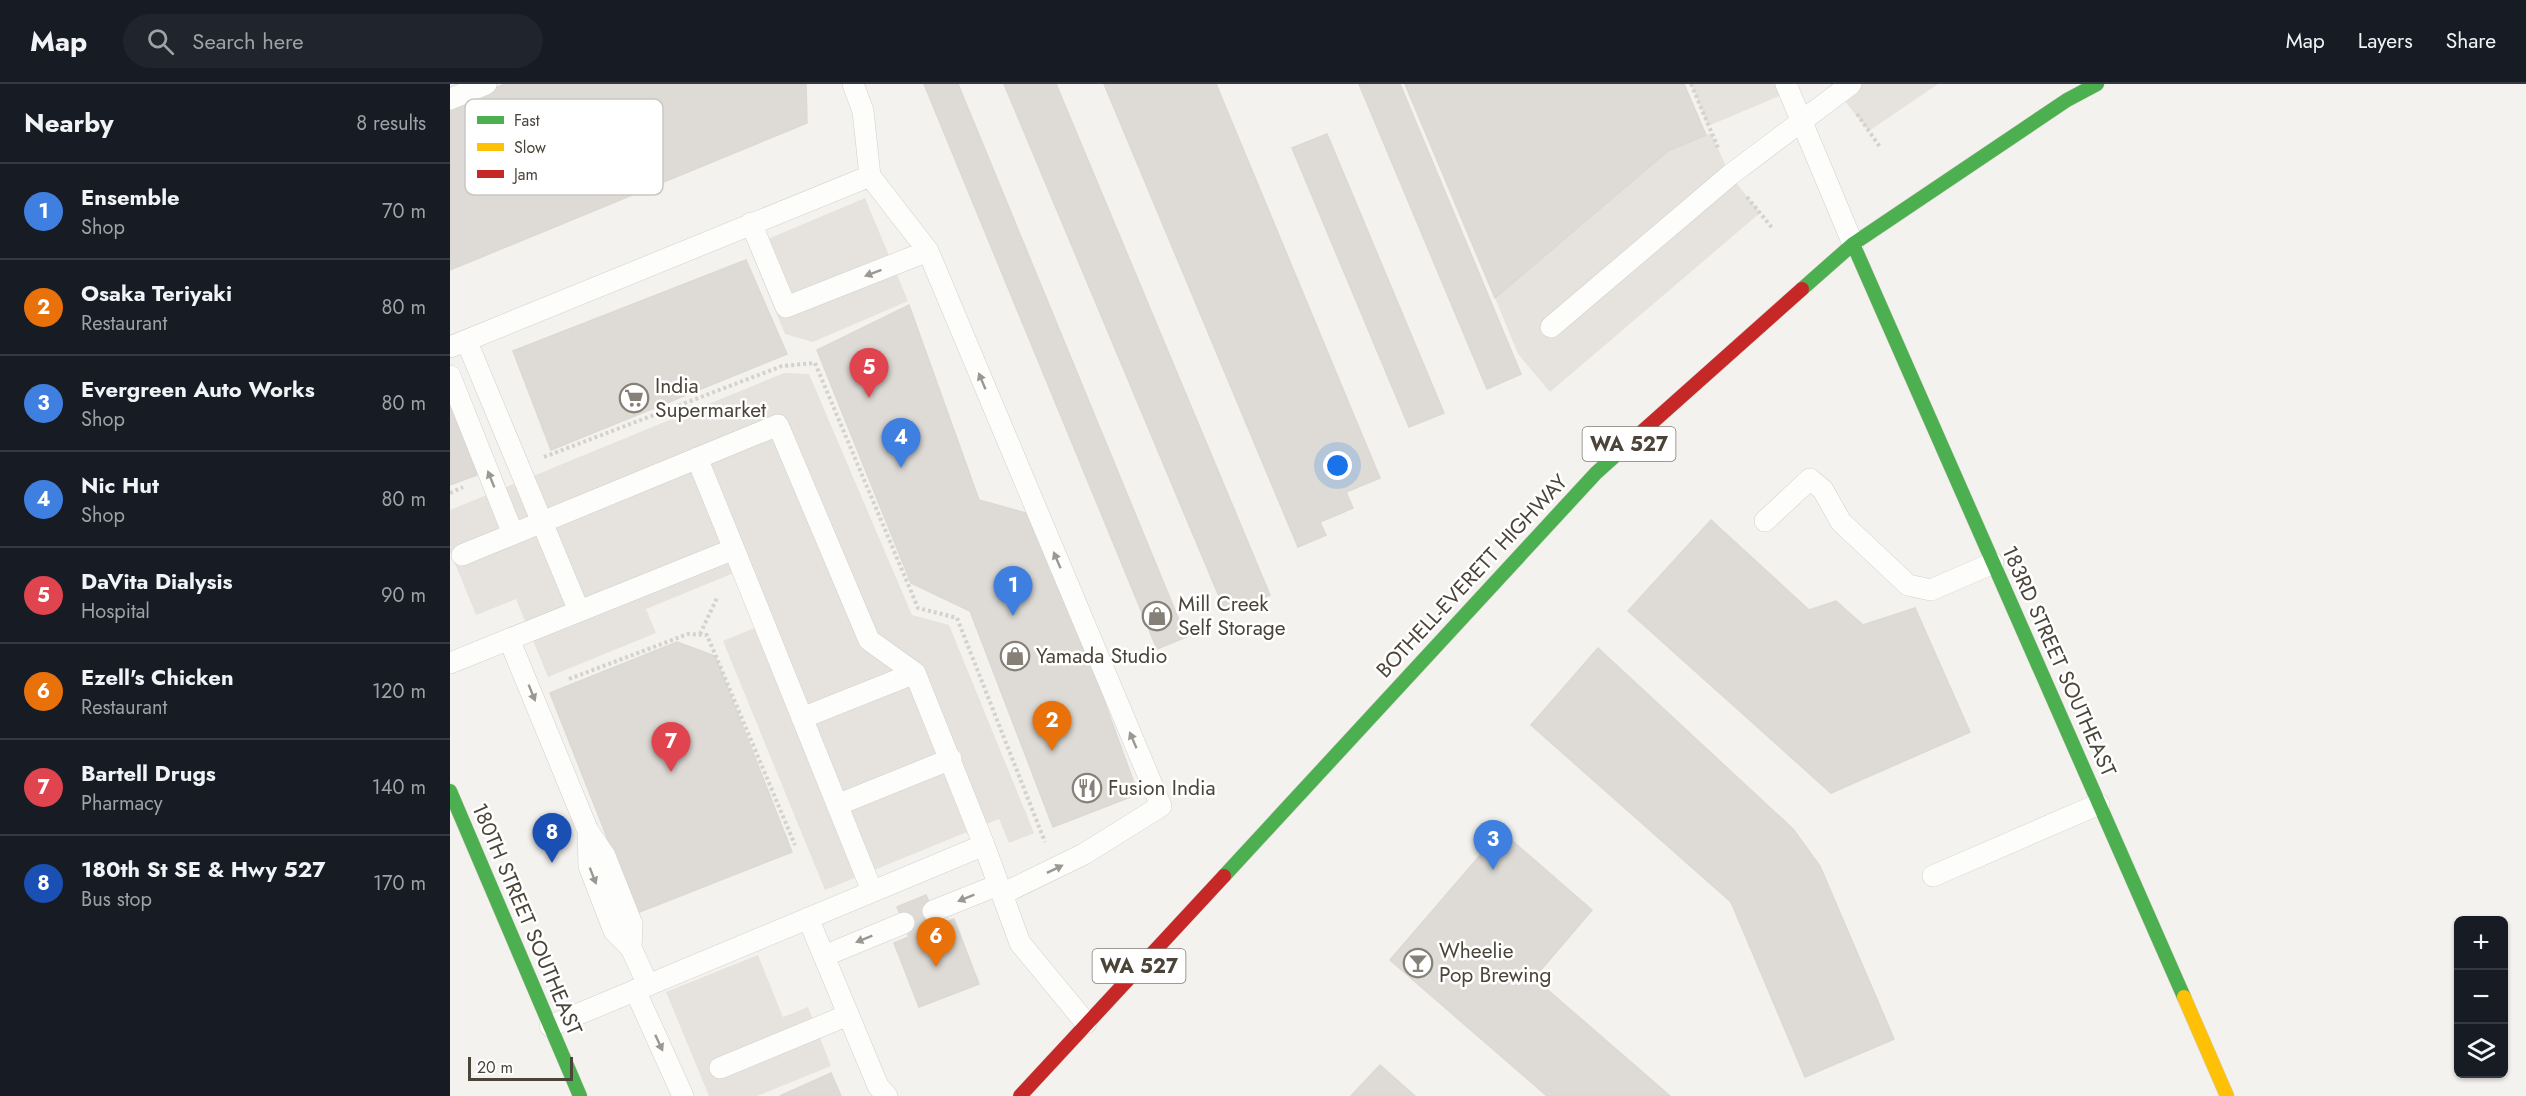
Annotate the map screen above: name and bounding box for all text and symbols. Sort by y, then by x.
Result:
search box [123,14,543,68]
text: Map [30,21,87,62]
icon: search [144,25,177,58]
text: Search here [192,25,304,57]
text: Map [2286,26,2325,56]
text: Layers [2358,26,2413,56]
text: Share [2446,26,2496,56]
legend [465,99,663,195]
text: Nearby [24,104,113,142]
text: 8 results [356,109,426,138]
text: Fast [514,109,540,132]
text: Slow [514,136,546,159]
text: Jam [512,163,538,186]
text: Ensemble [81,181,180,213]
text: 1 [38,197,49,226]
text: 70 m [382,197,426,226]
text: Shop [81,213,125,242]
one-way arrow [864,268,882,278]
text: Osaka Teriyaki [81,277,232,309]
text: 2 [37,293,50,322]
text: 80 m [381,293,426,322]
text: Restaurant [81,309,167,338]
pin: 5 [850,348,888,398]
place label: India Supermarket [655,371,766,425]
one-way arrow [977,371,987,389]
text: Evergreen Auto Works [81,373,315,405]
supermarket icon: India Supermarket [618,382,650,414]
text: 3 [37,389,50,418]
text: 80 m [381,389,426,418]
text: Shop [81,405,125,434]
pin: 4 [882,418,920,468]
road number: WA 527 [1582,427,1676,461]
your location [1323,451,1352,480]
street label: BOTHELL-EVERETT HIGHWAY [1370,467,1575,684]
text: Nic Hut [81,469,159,501]
one-way arrow [486,470,496,488]
text: 4 [37,485,50,514]
text: 80 m [381,485,426,514]
text: Shop [81,501,125,530]
street label: 183RD STREET SOUTHEAST [1995,541,2124,781]
one-way arrow [1052,551,1062,569]
text: DaVita Dialysis [81,565,233,597]
pin: 1 [994,566,1032,616]
text: 5 [37,581,50,610]
text: 90 m [381,581,426,610]
place label: Mill Creek Self Storage [1178,589,1286,643]
text: Hospital [81,597,150,626]
shop icon: Mill Creek Self Storage [1141,600,1173,632]
shop icon: Yamada Studio [999,640,1031,672]
place label: Yamada Studio [1036,641,1167,671]
text: Ezell's Chicken [81,661,234,693]
text: 6 [37,677,50,706]
text: 120 m [372,677,426,706]
one-way arrow [528,684,537,702]
text: Restaurant [81,693,167,722]
pin: 2 [1032,702,1072,751]
pin: 7 [652,722,690,772]
one-way arrow [1128,731,1138,749]
text: Bartell Drugs [81,757,216,789]
restaurant icon: Fusion India [1071,772,1103,804]
text: 7 [37,773,50,802]
text: 140 m [372,773,426,802]
place label: Fusion India [1108,773,1216,803]
text: Pharmacy [81,789,163,818]
street label: 180TH STREET SOUTHEAST [467,799,587,1039]
pin: 8 [532,814,572,863]
pin: 3 [1474,820,1512,870]
text: 180th St SE & Hwy 527 [81,853,325,885]
one-way arrow [1046,864,1063,874]
one-way arrow [588,868,598,886]
text: 8 [37,869,50,898]
text: 170 m [373,869,426,898]
text: Bus stop [81,885,152,914]
one-way arrow [956,893,974,903]
map controls [2454,916,2508,1078]
button: + [2454,916,2508,970]
pin: 6 [916,918,956,967]
one-way arrow [855,935,873,944]
place label: Wheelie Pop Brewing [1439,936,1551,990]
bar icon: Wheelie Pop Brewing [1402,947,1434,979]
road number: WA 527 [1092,949,1186,983]
button: − [2454,970,2508,1024]
button: layers [2454,1024,2508,1078]
one-way arrow [654,1035,663,1052]
scale bar [468,1054,573,1082]
text: 20 m [477,1056,513,1079]

